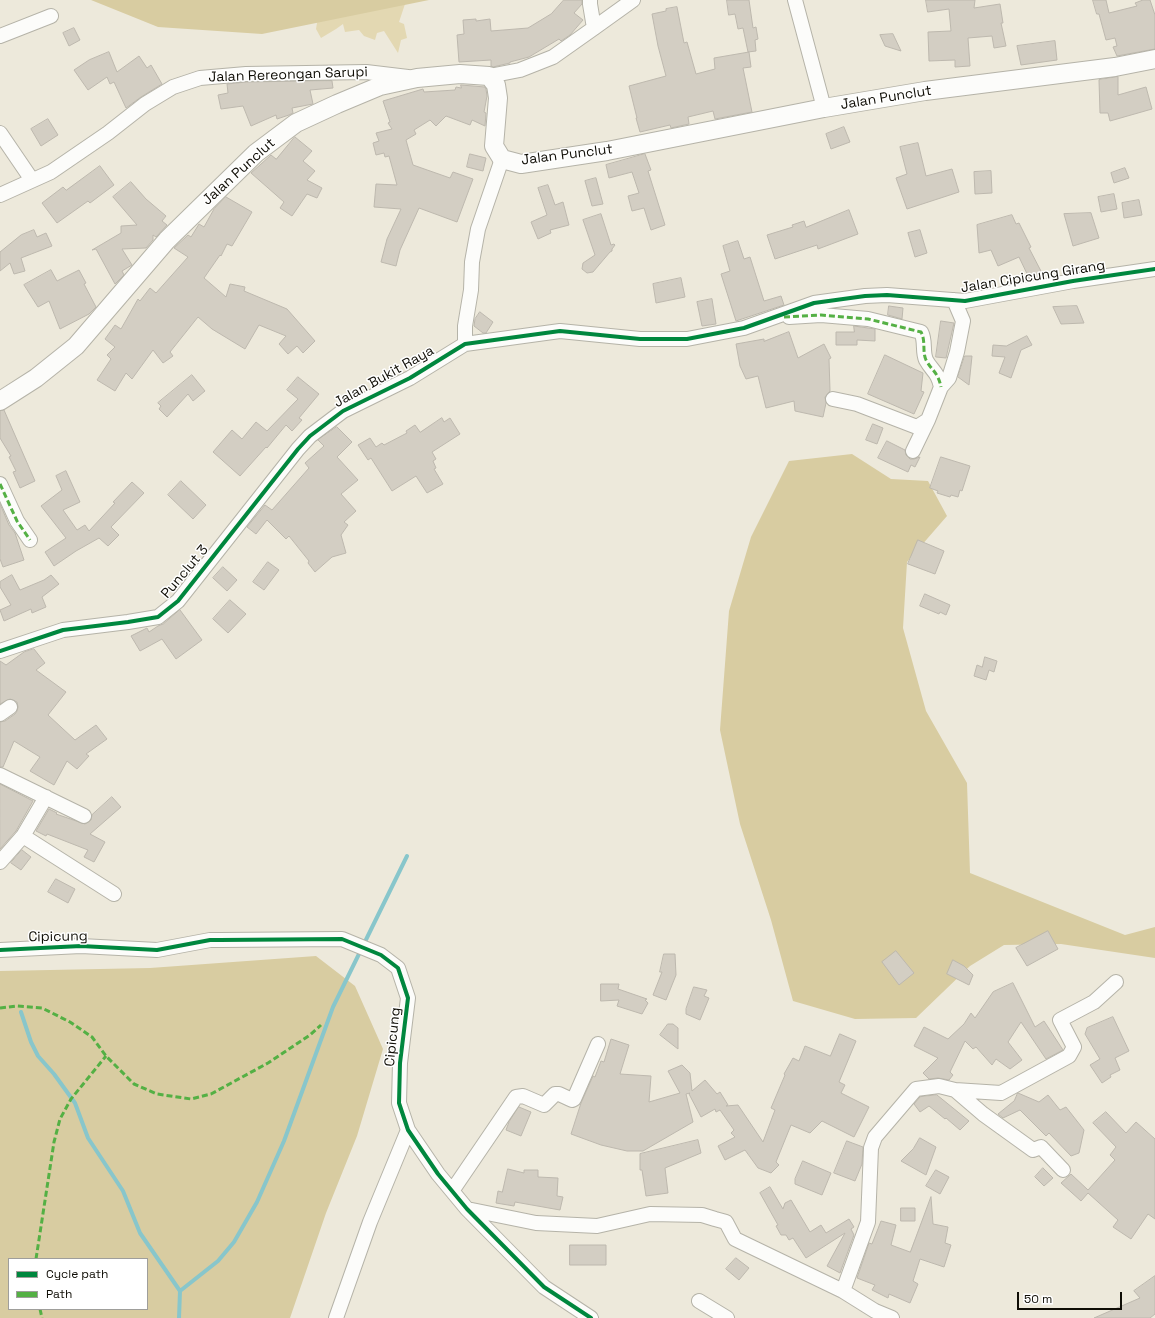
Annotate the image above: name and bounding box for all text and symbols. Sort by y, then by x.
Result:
street label: Jalan Rereongan Sarupi [208,64,368,86]
street label: Jalan Punclut [839,83,933,113]
street label: Jalan Punclut [199,135,279,209]
street label: Jalan Punclut [520,141,614,169]
street label: Jalan Cipicung Girang [960,257,1106,297]
street label: Jalan Bukit Raya [331,343,437,411]
street label: Punclut 3 [158,542,212,602]
street label: Cipicung [28,928,88,946]
street label: Cipicung [382,1007,404,1067]
legend [8,1258,148,1310]
text: Cycle path [46,1266,108,1282]
scale bar [1019,1284,1124,1310]
text: Path [46,1286,72,1302]
text: 50 m [1024,1291,1052,1307]

